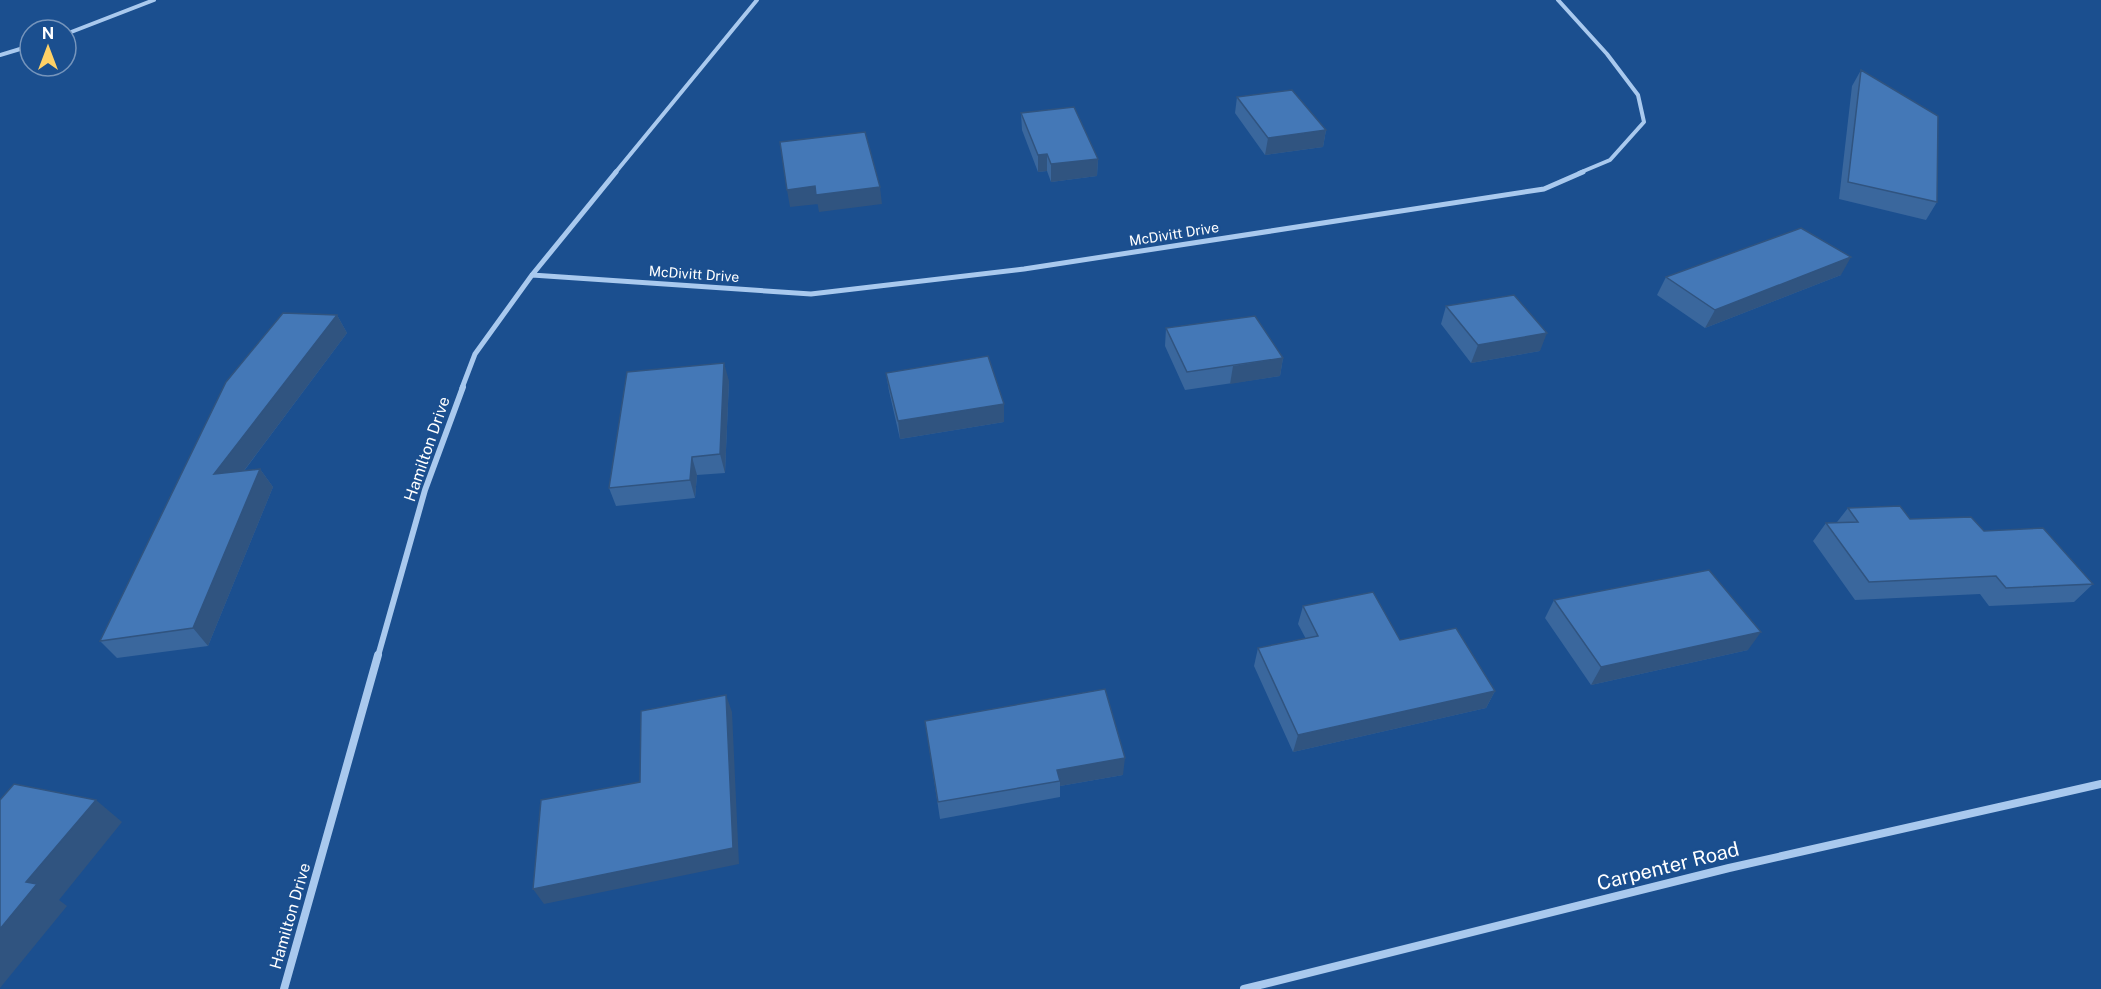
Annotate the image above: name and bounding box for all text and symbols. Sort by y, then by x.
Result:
north arrow [18,18,78,78]
text: N [42,24,54,43]
street label: McDivitt Drive [1128,219,1220,249]
street label: McDivitt Drive [648,263,740,285]
street label: Hamilton Drive [400,394,454,504]
street label: Carpenter Road [1594,837,1742,895]
street label: Hamilton Drive [266,861,314,971]

